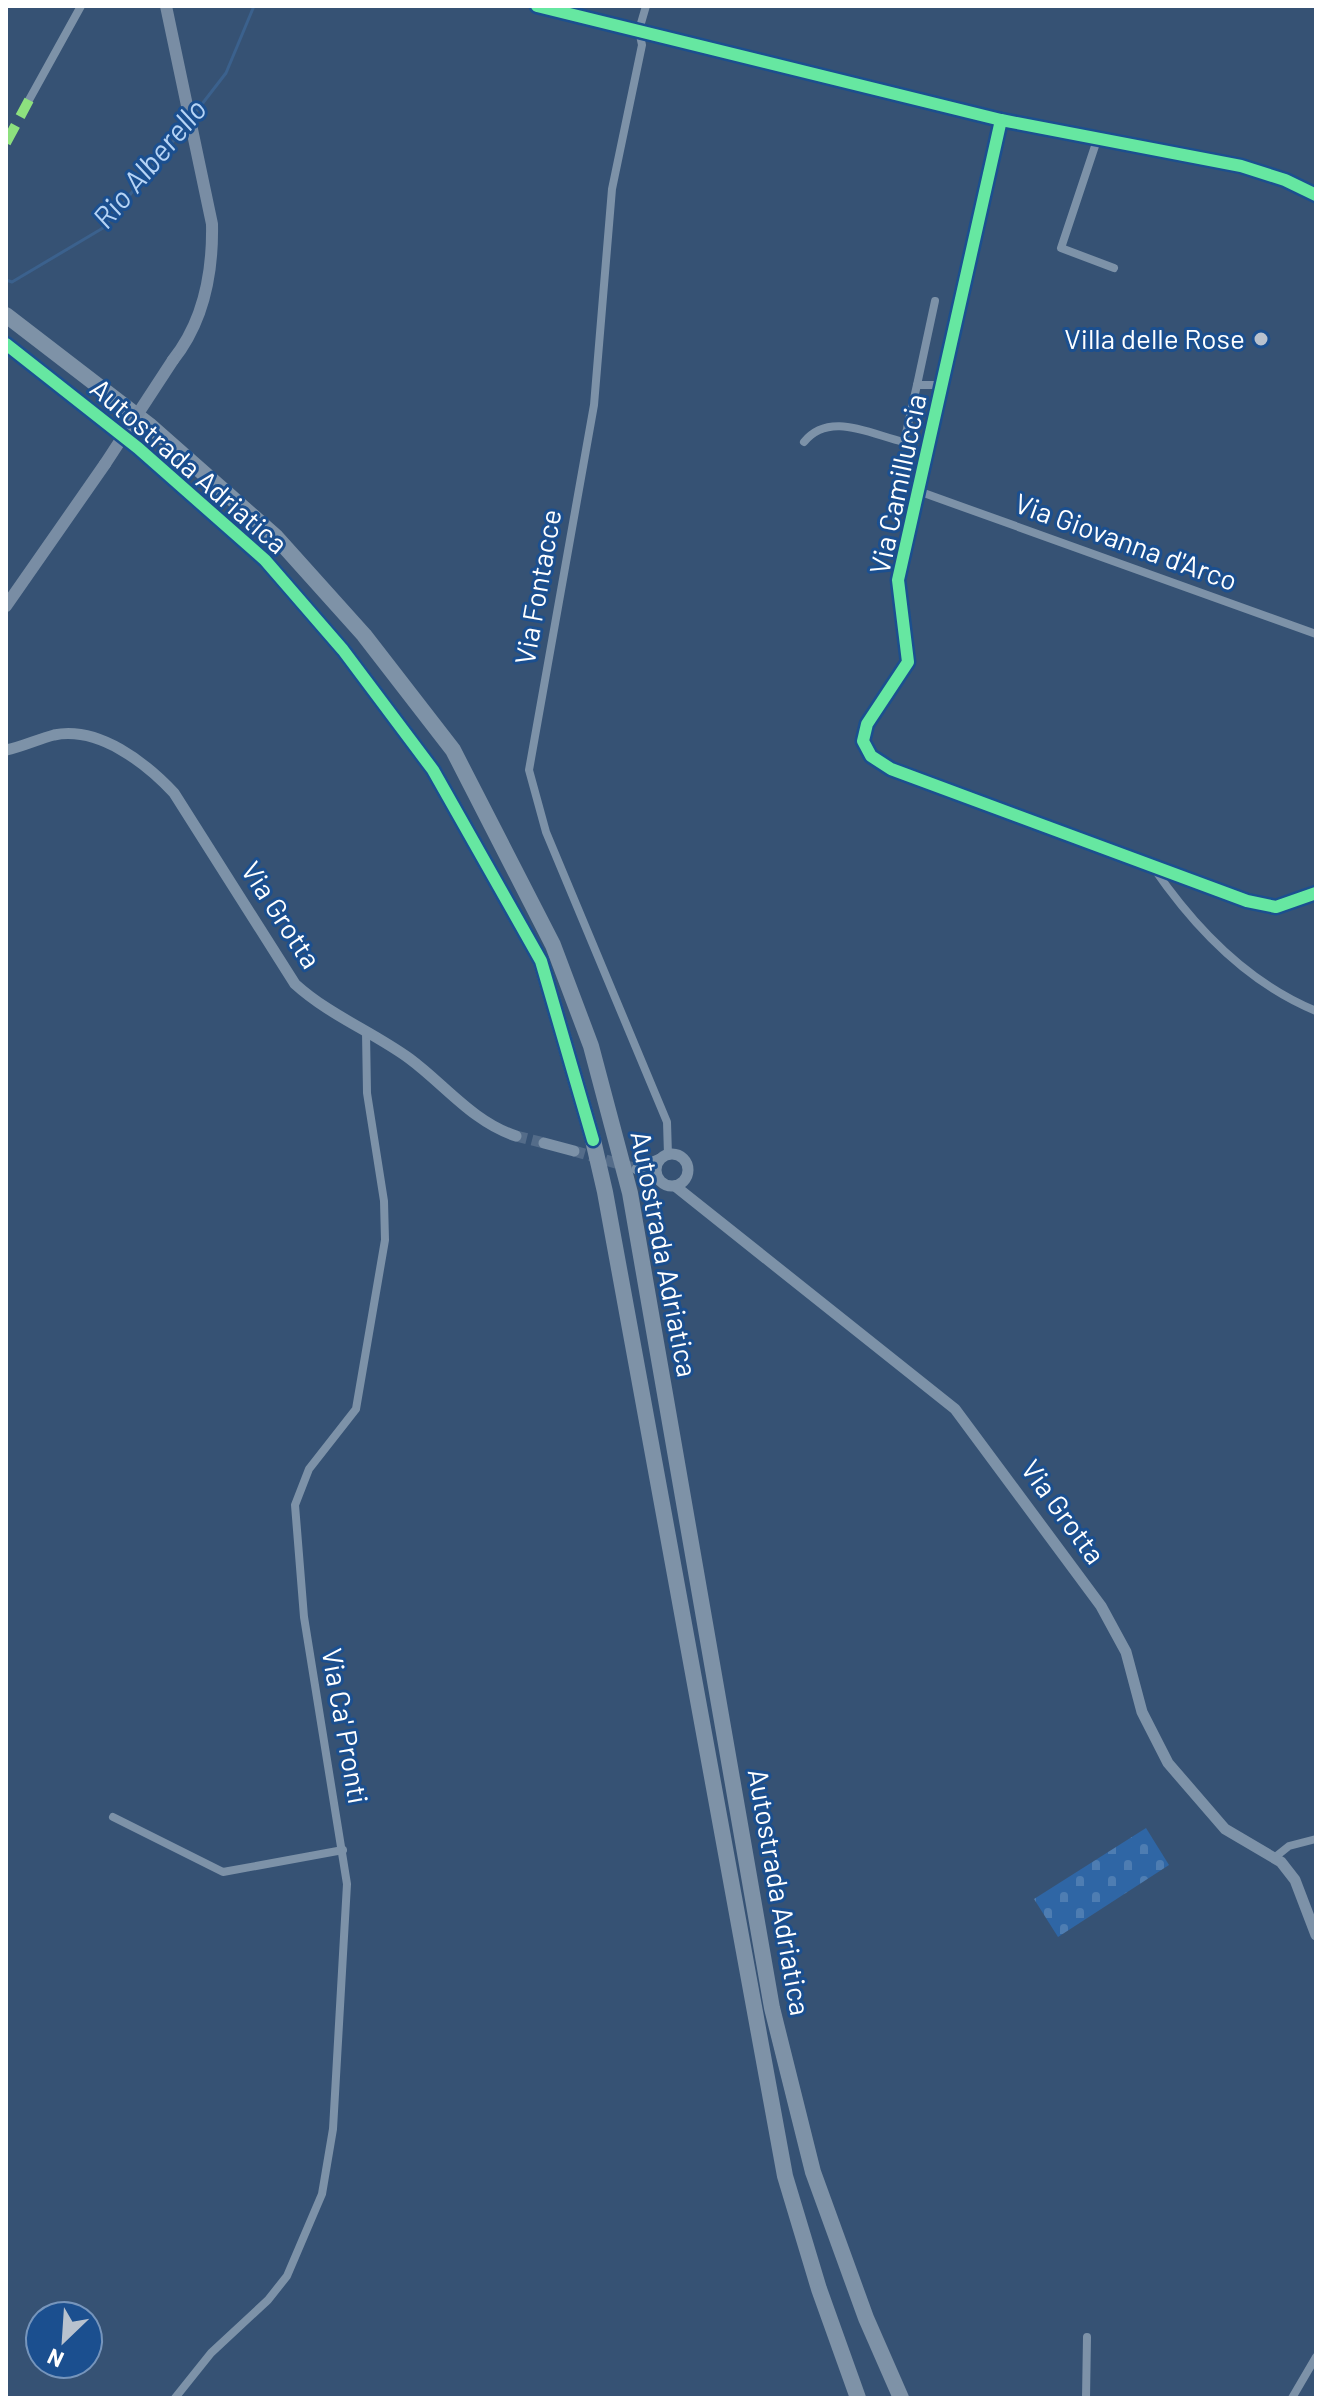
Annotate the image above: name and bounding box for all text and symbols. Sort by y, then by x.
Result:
water label: Rio Alberello [84,91,213,235]
place label: Villa delle Rose [1064,321,1245,355]
marker: Villa delle Rose [1252,330,1270,348]
street label: Autostrada Adriatica [84,370,295,560]
street label: Via Camilluccia [861,391,933,577]
street label: Via Giovanna d'Arco [1011,485,1242,597]
street label: Via Fontacce [507,507,567,667]
street label: Via Grotta [235,855,329,974]
street label: Autostrada Adriatica [624,1128,706,1380]
street label: Via Grotta [1015,1453,1113,1570]
street label: Via Ca' Pronti [316,1645,376,1806]
street label: Autostrada Adriatica [742,1766,818,2018]
north arrow [24,2300,104,2380]
text: N [43,2344,67,2374]

